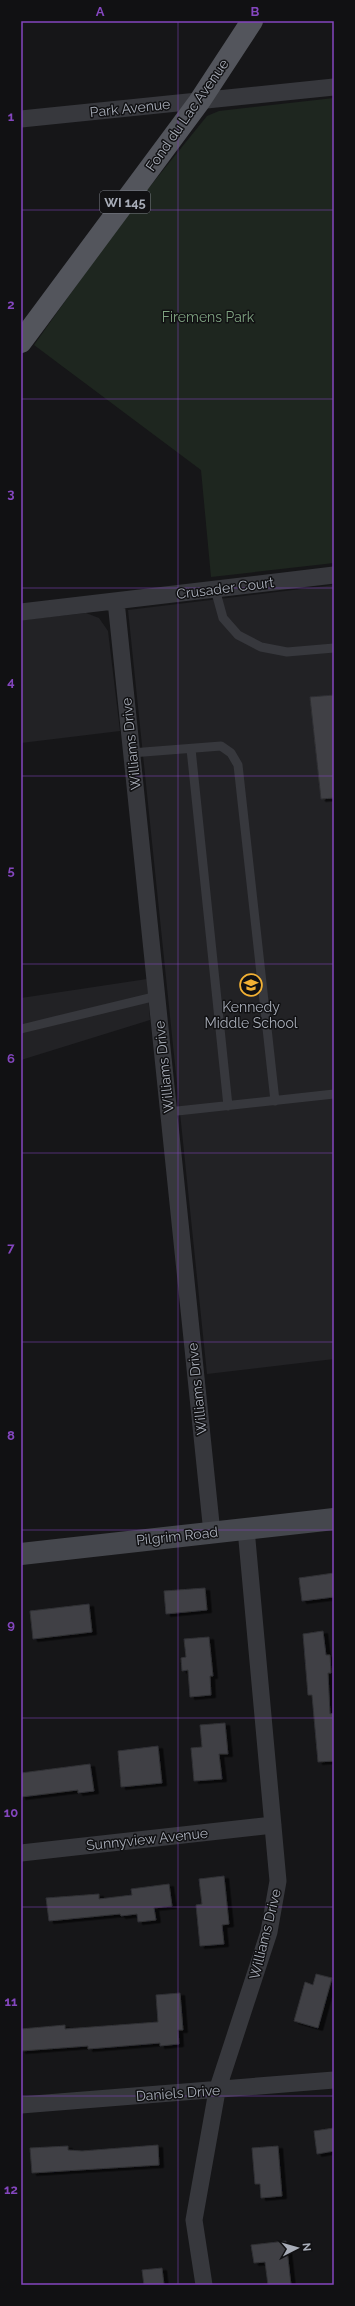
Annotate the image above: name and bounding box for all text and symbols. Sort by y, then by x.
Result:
text: A [96,4,105,19]
text: B [251,4,260,19]
street label: Fond du Lac Avenue [142,56,232,174]
street label: Park Avenue [89,96,171,120]
text: 1 [8,109,15,124]
road number: WI 145 [100,191,150,213]
text: 2 [7,297,15,312]
park label: Firemens Park [162,309,255,325]
text: 3 [7,486,15,501]
street label: Crusader Court [175,574,275,602]
text: 4 [7,674,15,689]
street label: Williams Drive [118,697,144,791]
text: 5 [7,863,15,878]
school or university icon: Kennedy Middle School [238,972,264,998]
place label: Kennedy Middle School [204,999,298,1031]
street label: Williams Drive [151,1020,177,1114]
text: 6 [7,1051,15,1066]
text: 7 [7,1240,15,1255]
street label: Williams Drive [184,1342,210,1436]
text: 8 [7,1428,15,1443]
street label: Pilgrim Road [135,1524,219,1548]
text: 9 [7,1617,15,1632]
text: 10 [4,1805,18,1820]
street label: Sunnyview Avenue [85,1825,209,1853]
street label: Williams Drive [246,1887,284,1981]
text: 11 [5,1994,18,2009]
street label: Daniels Drive [135,2082,221,2104]
text: 12 [4,2182,18,2197]
north arrow [277,2228,317,2268]
text: N [300,2242,313,2252]

